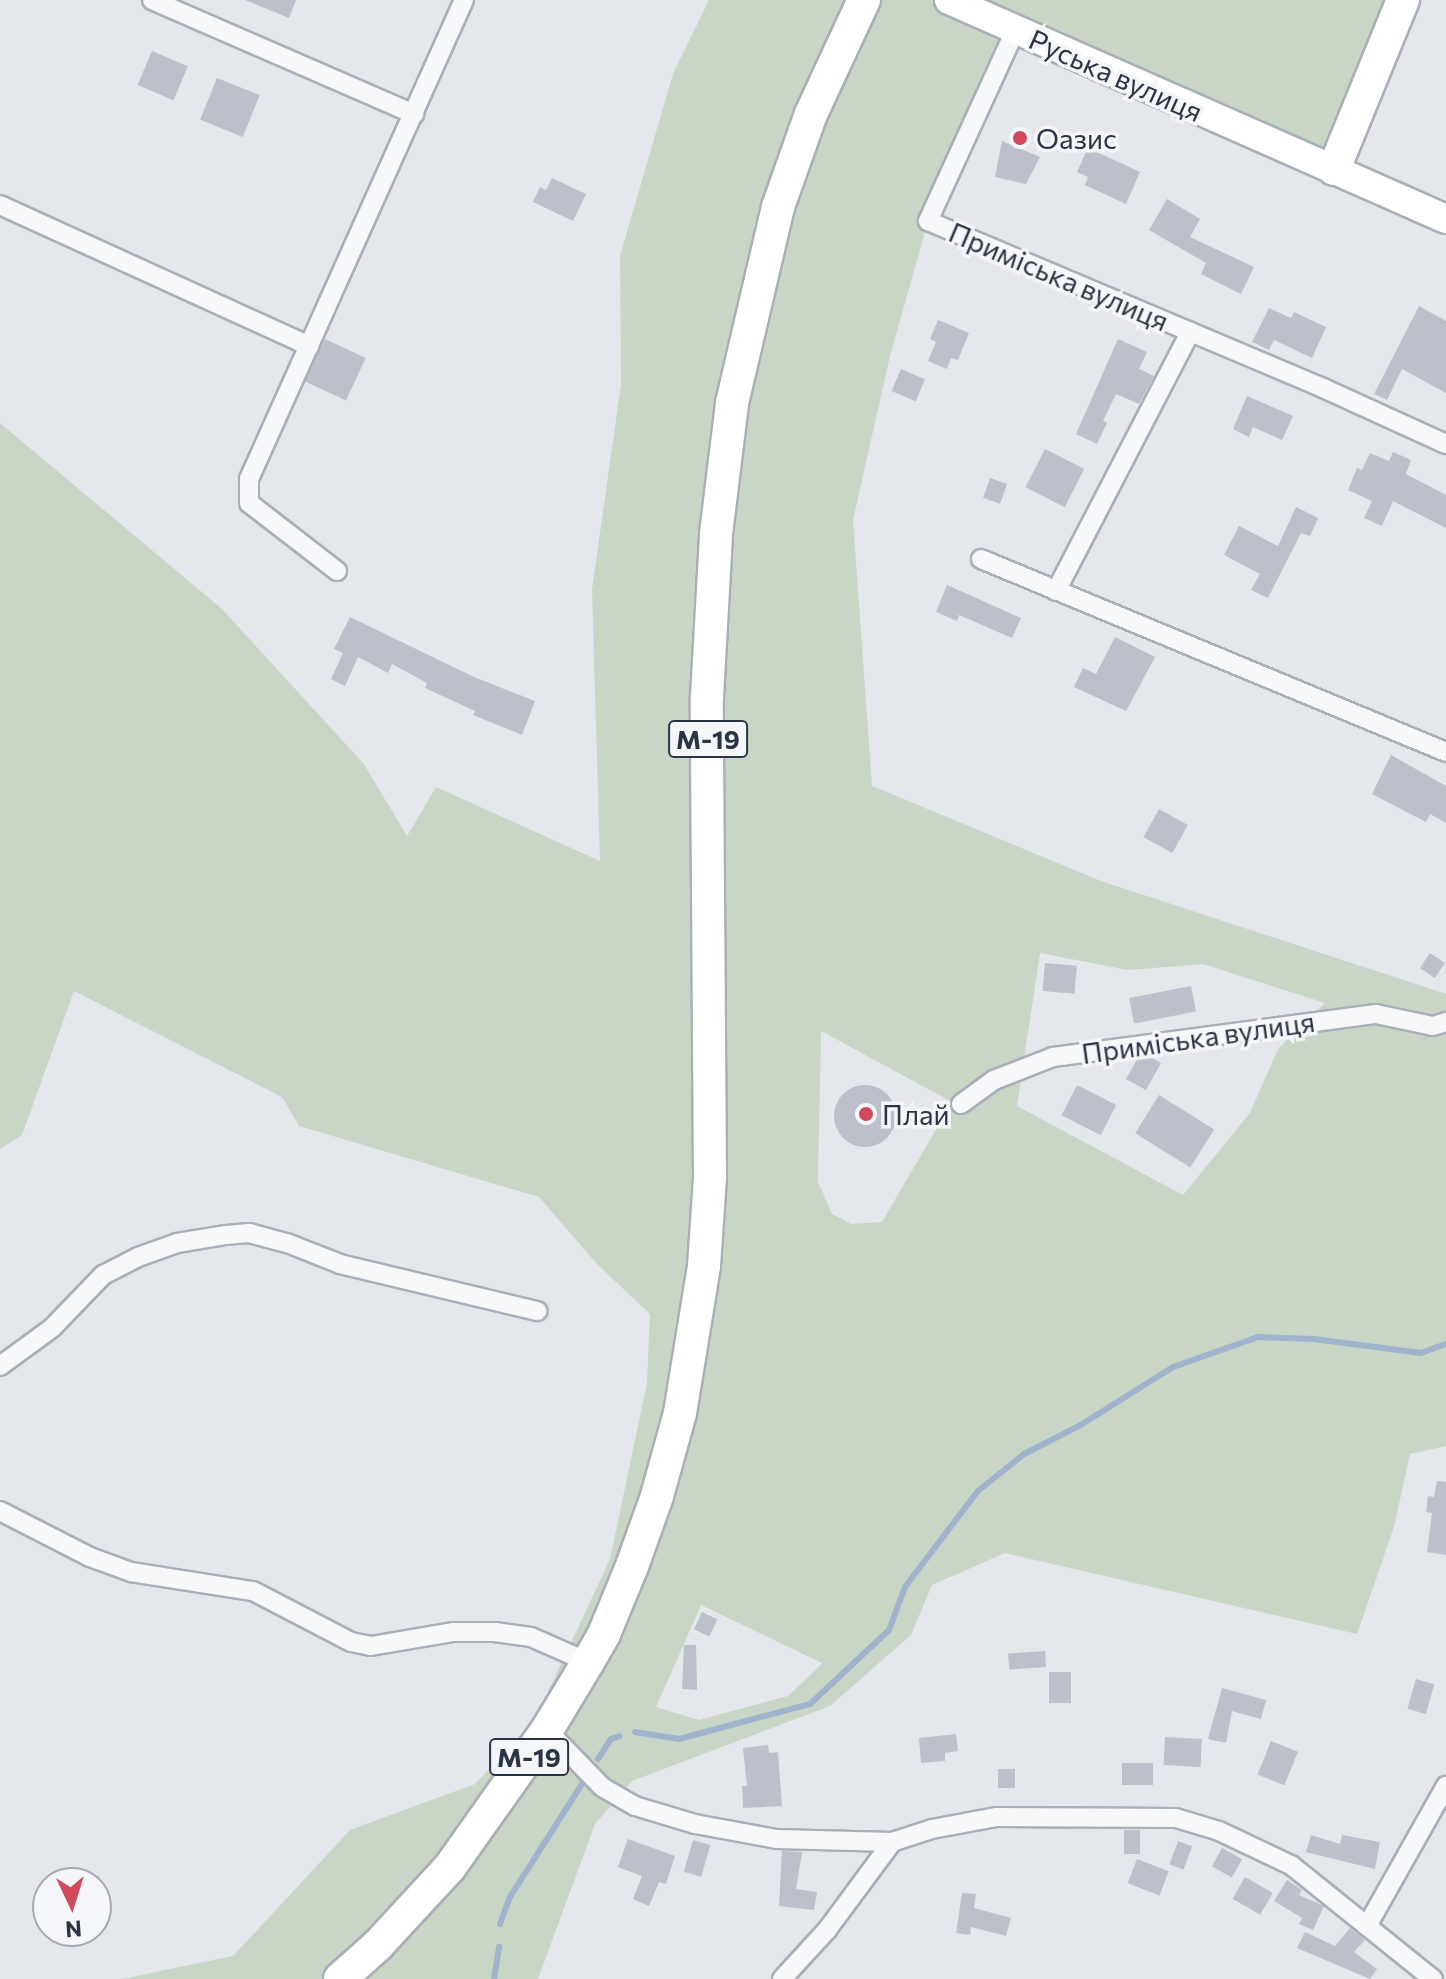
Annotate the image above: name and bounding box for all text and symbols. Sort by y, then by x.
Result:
street label: Руська вулиця [1024,22,1208,128]
place label: Оазис [1036,121,1117,155]
marker: Оазис [1011,129,1029,147]
street label: Приміська вулиця [944,215,1174,337]
road number: М-19 [668,717,748,761]
street label: Приміська вулиця [1079,1004,1317,1070]
place label: Плай [882,1097,950,1131]
marker: Плай [857,1105,875,1123]
road number: М-19 [489,1735,569,1779]
north arrow [32,1867,112,1947]
text: N [64,1915,83,1943]

